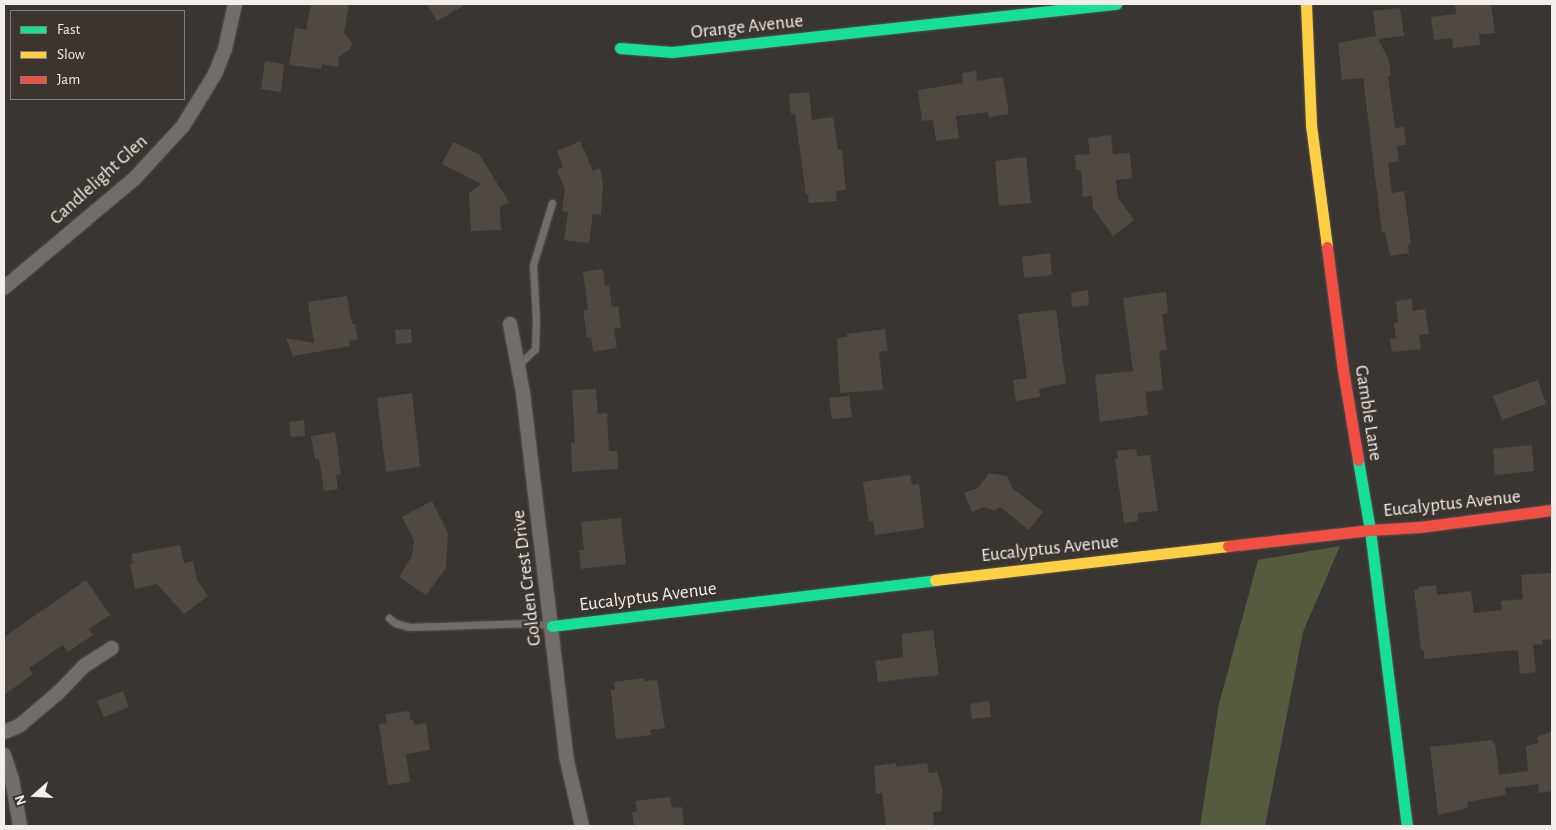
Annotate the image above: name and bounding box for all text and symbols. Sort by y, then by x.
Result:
legend [10,10,185,100]
street label: Orange Avenue [690,10,804,44]
text: Fast [57,22,80,37]
text: Slow [57,47,85,62]
text: Jam [57,72,80,87]
street label: Candlelight Glen [45,130,153,230]
street label: Gamble Lane [1349,364,1387,462]
street label: Eucalyptus Avenue [1382,485,1522,523]
street label: Golden Crest Drive [507,509,547,647]
street label: Eucalyptus Avenue [980,530,1120,568]
street label: Eucalyptus Avenue [578,577,718,617]
north arrow [10,770,60,820]
text: N [13,793,29,807]

